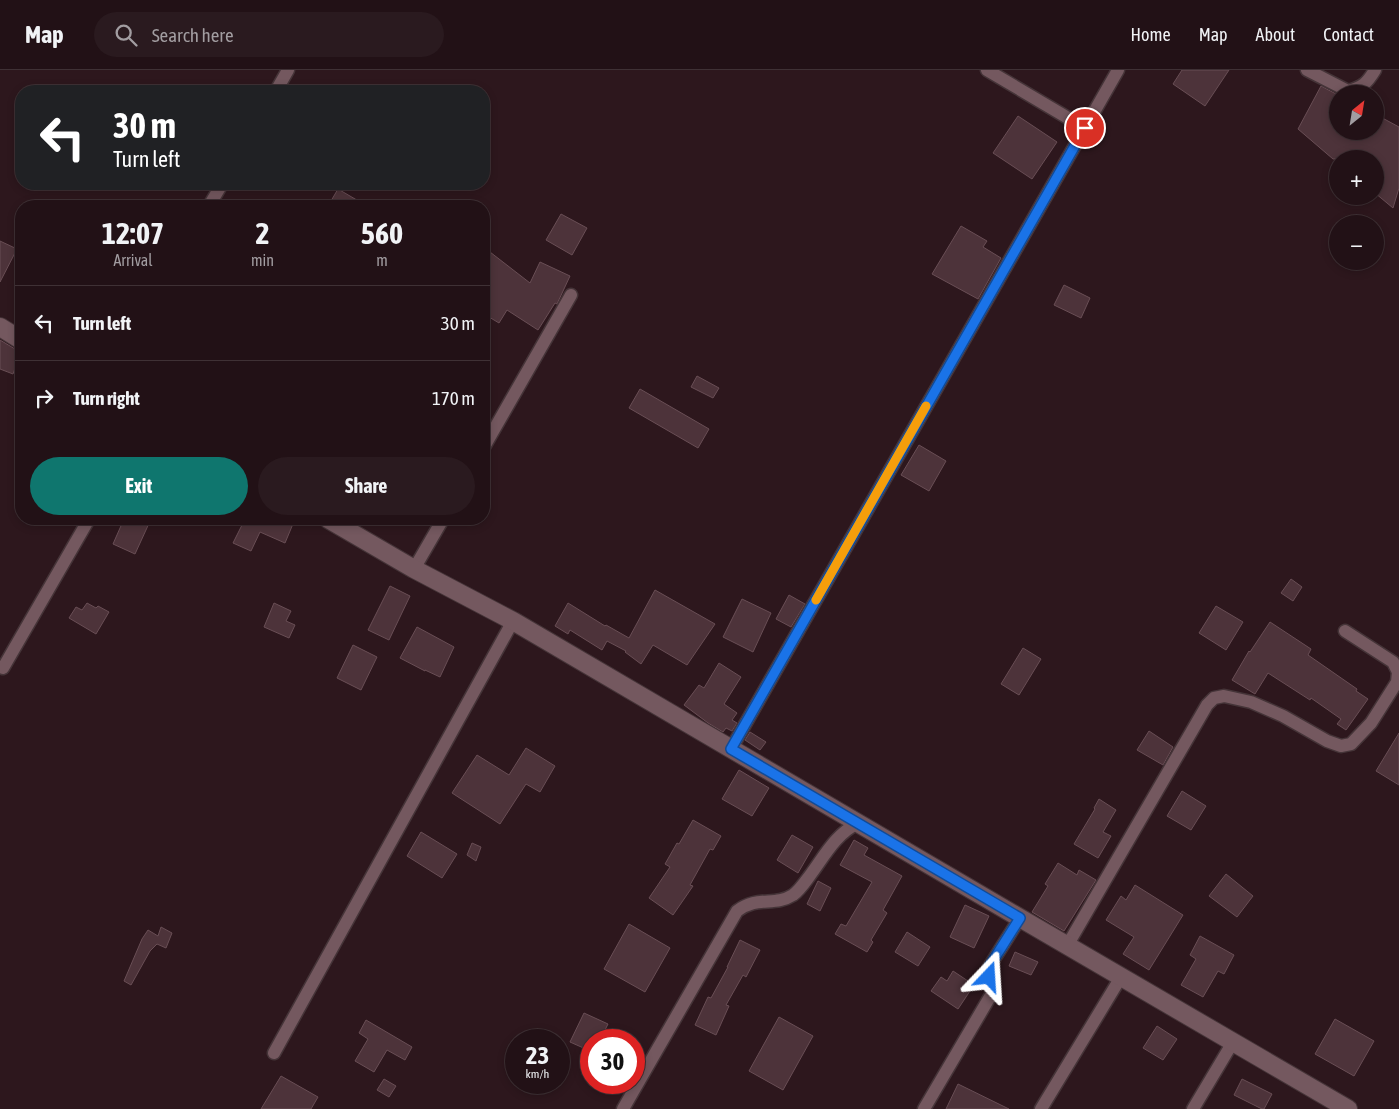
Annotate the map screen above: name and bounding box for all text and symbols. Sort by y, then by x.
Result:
search box [94,12,444,57]
text: Map [25,21,64,48]
icon: search [112,21,140,49]
text: Search here [152,24,234,46]
text: Home [1131,24,1171,45]
text: Map [1199,24,1228,45]
text: About [1256,24,1295,45]
text: Contact [1323,24,1374,45]
north arrow [1329,85,1384,140]
map controls [1329,85,1384,270]
icon: left [30,105,95,170]
text: 30 m [113,105,176,145]
pin [1064,107,1106,149]
icon: arrive [1071,114,1099,142]
text: Turn left [113,146,180,172]
button: + [1329,150,1384,205]
button: − [1329,215,1384,270]
text: 12:07 [102,216,164,250]
text: 2 [255,216,270,250]
text: 560 [361,216,403,250]
text: Arrival [113,251,153,269]
text: min [251,251,274,269]
text: m [376,251,388,269]
icon: left [30,309,58,337]
text: Turn left [73,312,131,334]
text: 30 m [441,312,475,334]
icon: right [30,384,58,412]
text: Turn right [73,387,140,409]
text: 170 m [432,387,475,409]
button: Exit [30,457,248,515]
button: Share [258,457,475,515]
position arrow [962,950,1014,1002]
speed limit sign: 30 [580,1029,645,1094]
text: 23 [526,1041,549,1069]
text: km/h [526,1067,549,1081]

